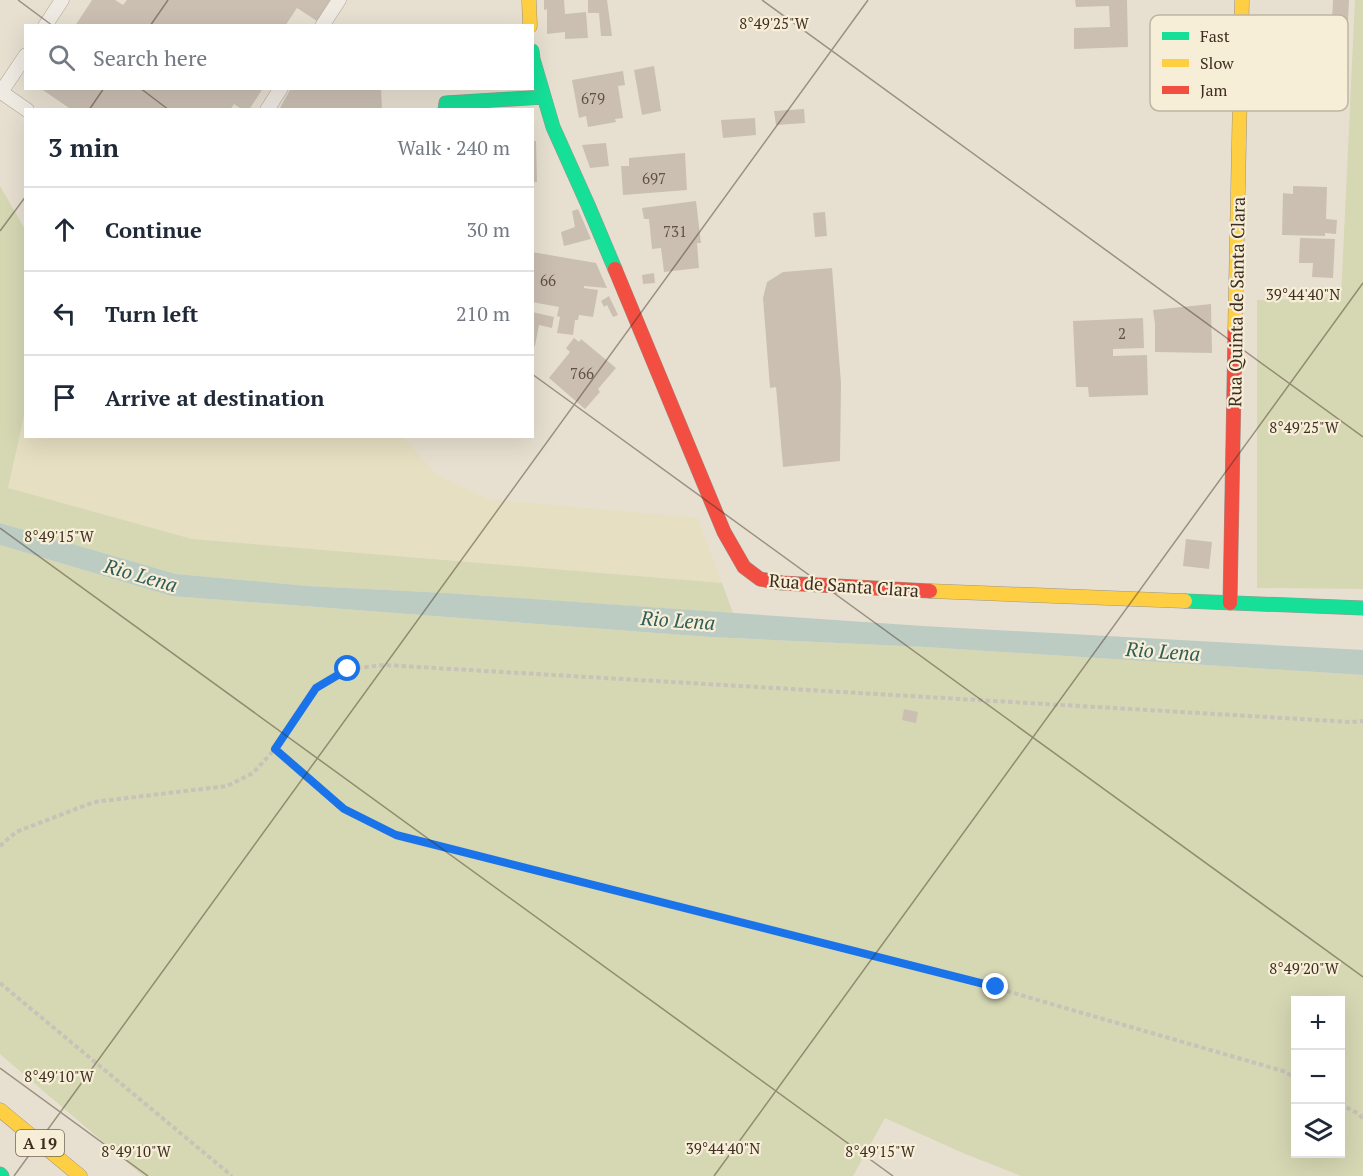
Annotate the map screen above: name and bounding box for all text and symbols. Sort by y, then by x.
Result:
text: 8°49'25"W [739,13,810,33]
legend [1150,15,1348,111]
search box [24,24,534,90]
text: Fast [1200,25,1230,47]
icon: search [45,41,78,74]
text: Search here [93,43,207,72]
text: Slow [1200,52,1234,74]
text: Jam [1200,79,1228,101]
house number: 679 [581,88,605,108]
text: 3 min [48,130,119,164]
text: Walk · 240 m [398,134,510,161]
house number: 697 [642,168,666,188]
street label: Rua Quinta de Santa Clara [1222,197,1250,407]
icon: ahead [48,213,81,246]
text: Continue [105,215,202,244]
text: 30 m [467,216,510,243]
house number: 731 [663,221,687,241]
house number: 66 [540,270,556,290]
text: 39°44'40"N [1266,284,1340,304]
icon: left [48,297,81,330]
text: Turn left [105,299,198,328]
text: 210 m [456,300,510,327]
house number: 2 [1118,323,1126,343]
house number: 766 [570,363,594,383]
icon: arrive [48,381,81,414]
text: Arrive at destination [105,383,324,412]
text: 8°49'25"W [1269,417,1340,437]
text: 8°49'15"W [24,526,95,546]
water label: Rio Lena [100,551,181,598]
street label: Rua de Santa Clara [768,568,920,602]
water label: Rio Lena [639,604,716,636]
water label: Rio Lena [1124,635,1201,667]
route start [334,655,360,681]
text: 8°49'20"W [1269,958,1340,978]
route end [982,973,1008,999]
map controls [1291,996,1345,1158]
button: + [1291,996,1345,1050]
button: − [1291,1050,1345,1104]
text: 8°49'10"W [24,1066,95,1086]
button: layers [1291,1104,1345,1158]
road number: A 19 [16,1130,64,1156]
text: 39°44'40"N [686,1138,760,1158]
text: 8°49'10"W [101,1141,172,1161]
text: 8°49'15"W [845,1141,916,1161]

